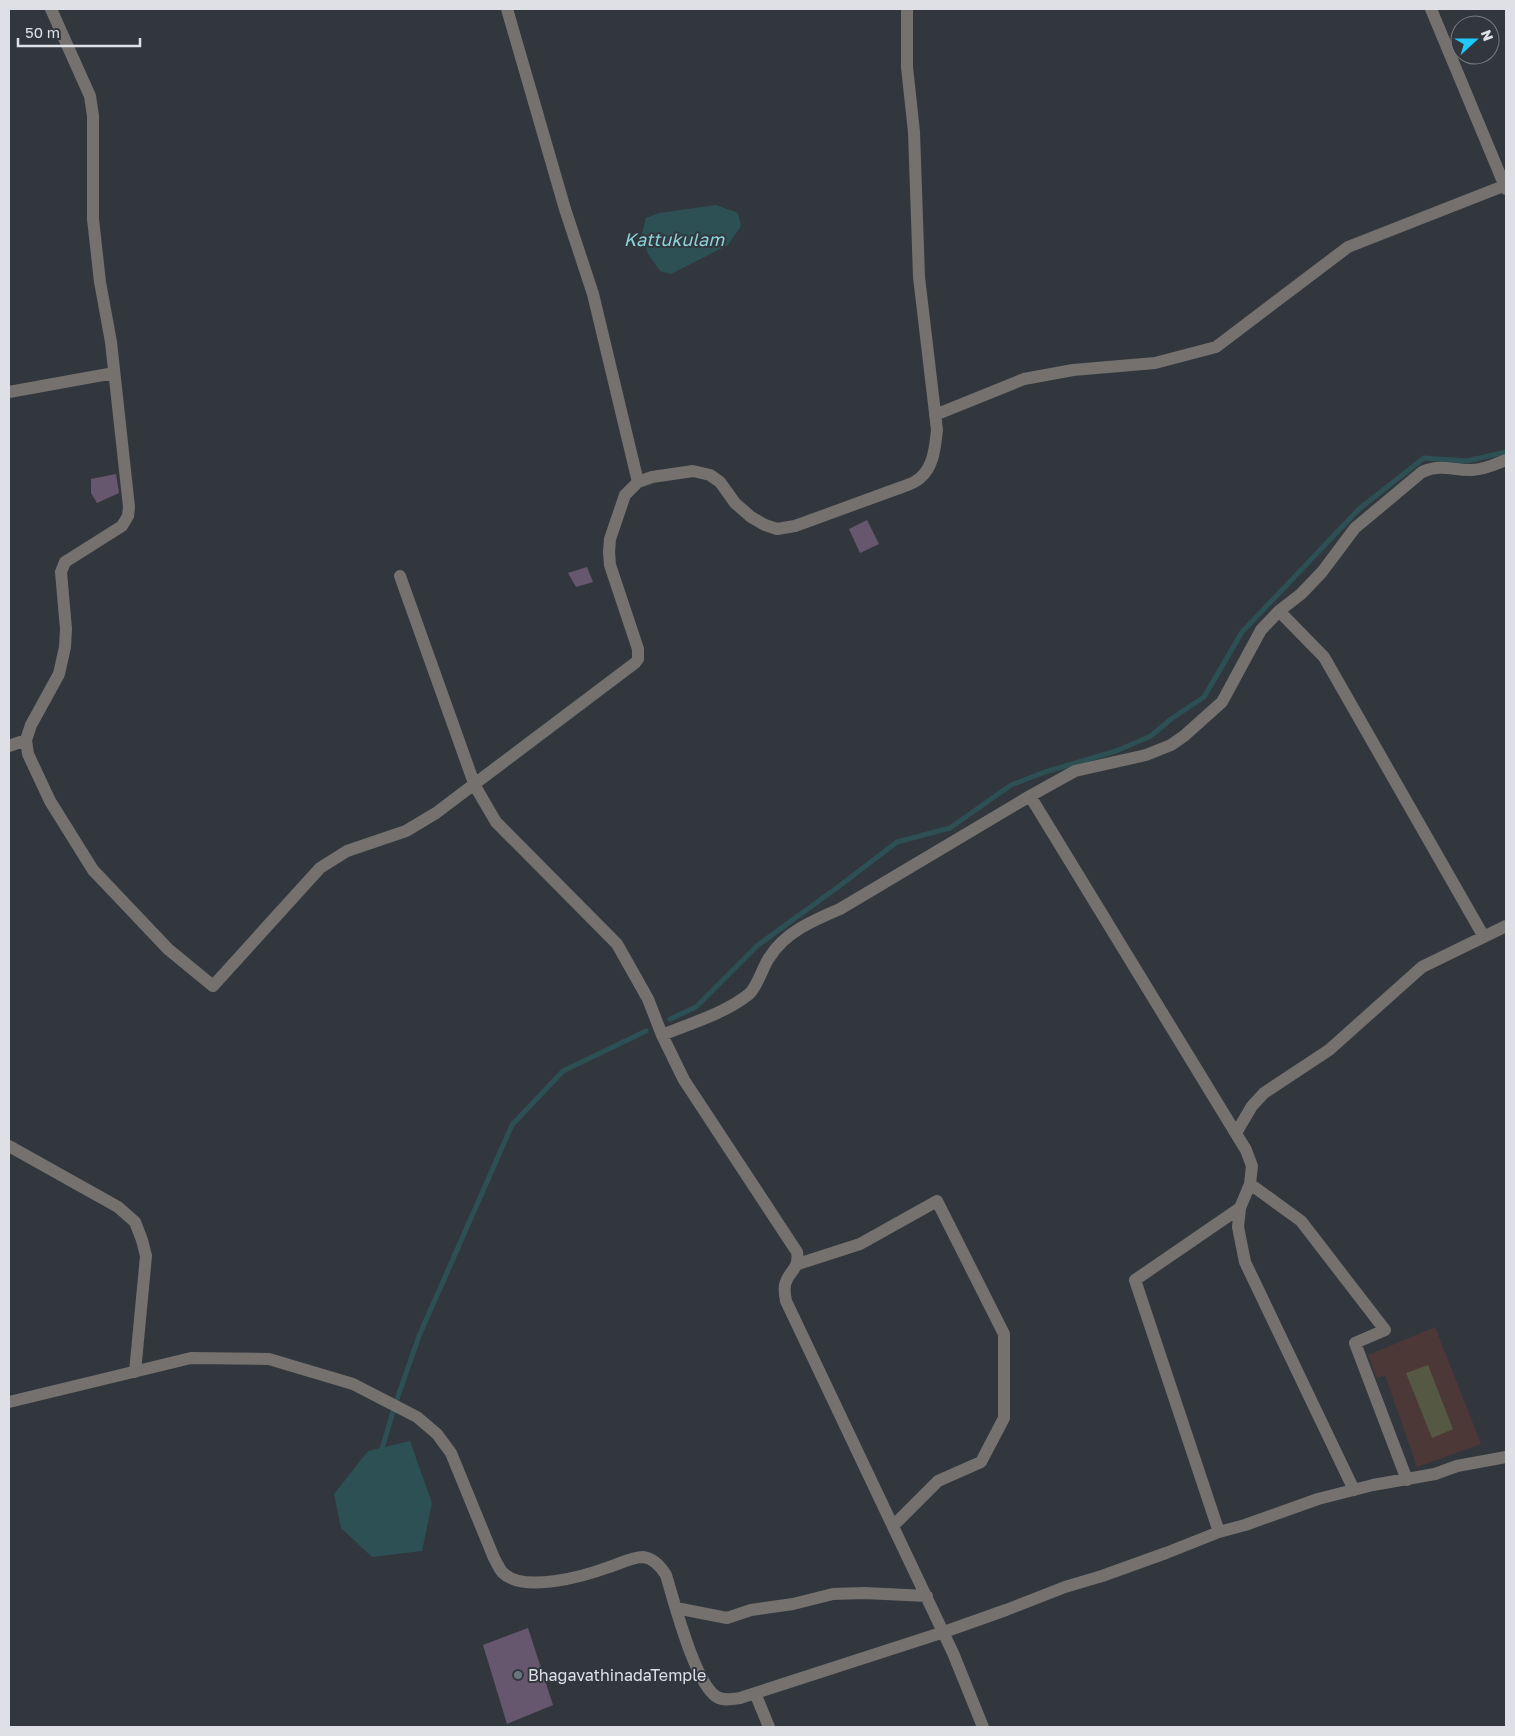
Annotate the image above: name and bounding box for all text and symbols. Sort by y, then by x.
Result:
scale bar [18,15,140,47]
north arrow [1450,15,1500,65]
text: 50 m [25,23,60,41]
text: N [1478,27,1497,43]
water label: Kattukulam [624,228,725,250]
place label: BhagavathinadaTemple [528,1665,706,1685]
marker: BhagavathinadaTemple [512,1669,524,1681]

